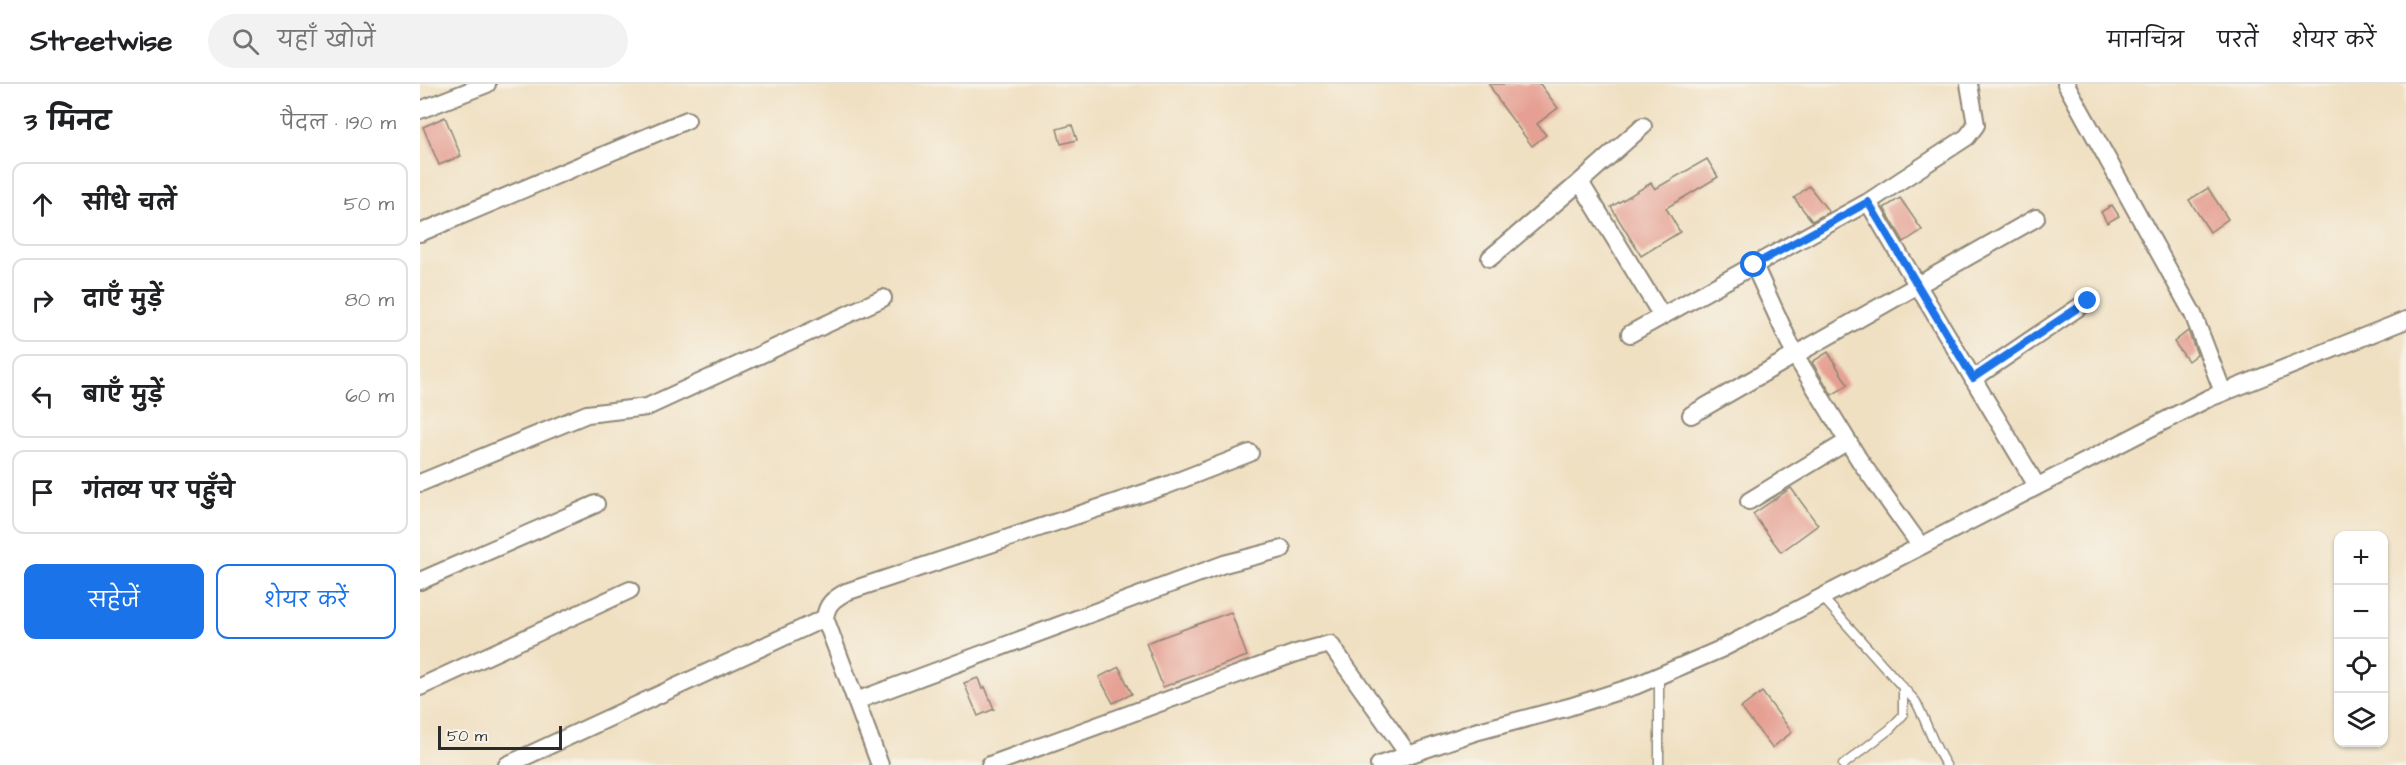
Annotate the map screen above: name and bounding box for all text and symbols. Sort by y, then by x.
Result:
search box [208,14,628,68]
text: Streetwise [30,22,172,61]
icon: search [229,25,262,58]
text: यहाँ खोजें [277,25,375,56]
text: मानचित्र [2107,26,2184,55]
text: परतें [2217,26,2258,55]
text: शेयर करें [2291,26,2376,55]
text: 3 मिनट [24,104,111,140]
text: पैदल · 190 m [281,109,396,137]
icon: ahead [26,188,59,221]
text: सीधे चलें [83,188,176,219]
text: 50 m [344,190,394,218]
route start [1740,251,1766,277]
icon: right [26,284,59,317]
text: दाएँ मुड़ें [83,284,163,315]
text: 80 m [345,286,394,314]
route end [2074,287,2100,313]
icon: left [26,380,59,413]
text: बाएँ मुड़ें [83,380,163,411]
text: 60 m [345,382,394,410]
icon: arrive [26,476,59,509]
text: गंतव्य पर पहुँचे [83,476,234,507]
map controls [2334,531,2388,747]
button: + [2334,531,2388,585]
button: सहेजें [24,564,204,639]
button: शेयर करें [216,564,396,639]
button: − [2334,585,2388,639]
button: locate [2334,639,2388,693]
button: layers [2334,693,2388,747]
scale bar [438,723,562,750]
text: 50 m [447,725,487,747]

